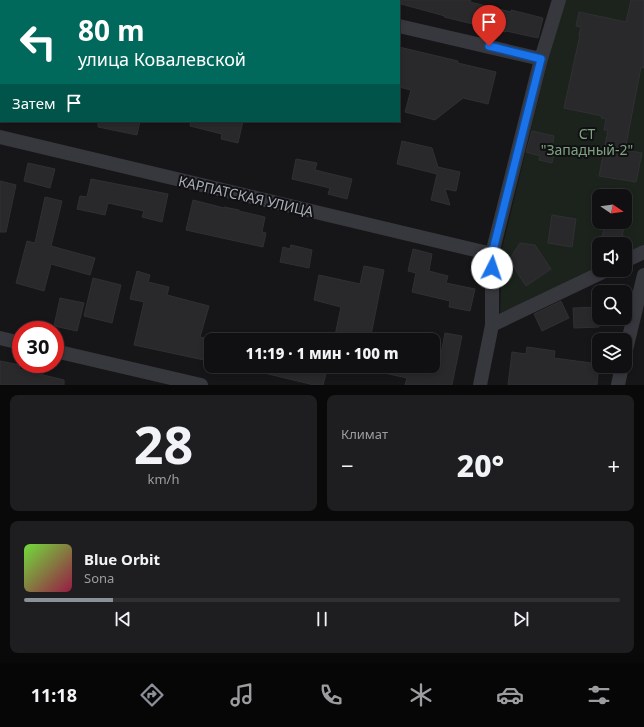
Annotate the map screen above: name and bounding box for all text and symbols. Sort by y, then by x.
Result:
pin [472,5,506,46]
text: 80 m [78,11,145,49]
icon: arrive [478,11,500,33]
icon: left [12,16,64,68]
text: улица Ковалевской [78,47,246,71]
icon: arrive [63,92,85,114]
text: Затем [12,93,55,113]
park label: СТ "Западный-2" [541,124,633,159]
street label: КАРПАТСКАЯ УЛИЦА [177,171,315,221]
north arrow [592,189,632,229]
map controls [592,189,632,373]
button: sound [592,237,632,277]
position arrow [471,247,513,289]
button: search [592,285,632,325]
speed limit sign: 30 [12,321,64,373]
button: layers [592,333,632,373]
text: 11:19 · 1 мин · 100 m [245,343,399,363]
text: 28 [134,408,193,479]
text: Климат [341,425,388,443]
text: 20° [457,445,504,486]
text: − [341,450,354,480]
text: + [607,450,620,480]
text: km/h [148,470,179,488]
text: Blue Orbit [84,549,160,569]
text: Sona [84,569,114,587]
icon: previous [112,608,134,630]
icon: pause [311,608,333,630]
icon: next [510,608,532,630]
icon: directions [138,681,166,709]
icon: music [228,681,256,709]
icon: phone [317,681,345,709]
icon: climate [407,681,435,709]
icon: car [496,681,524,709]
icon: filters [585,681,613,709]
text: 11:18 [31,683,77,707]

